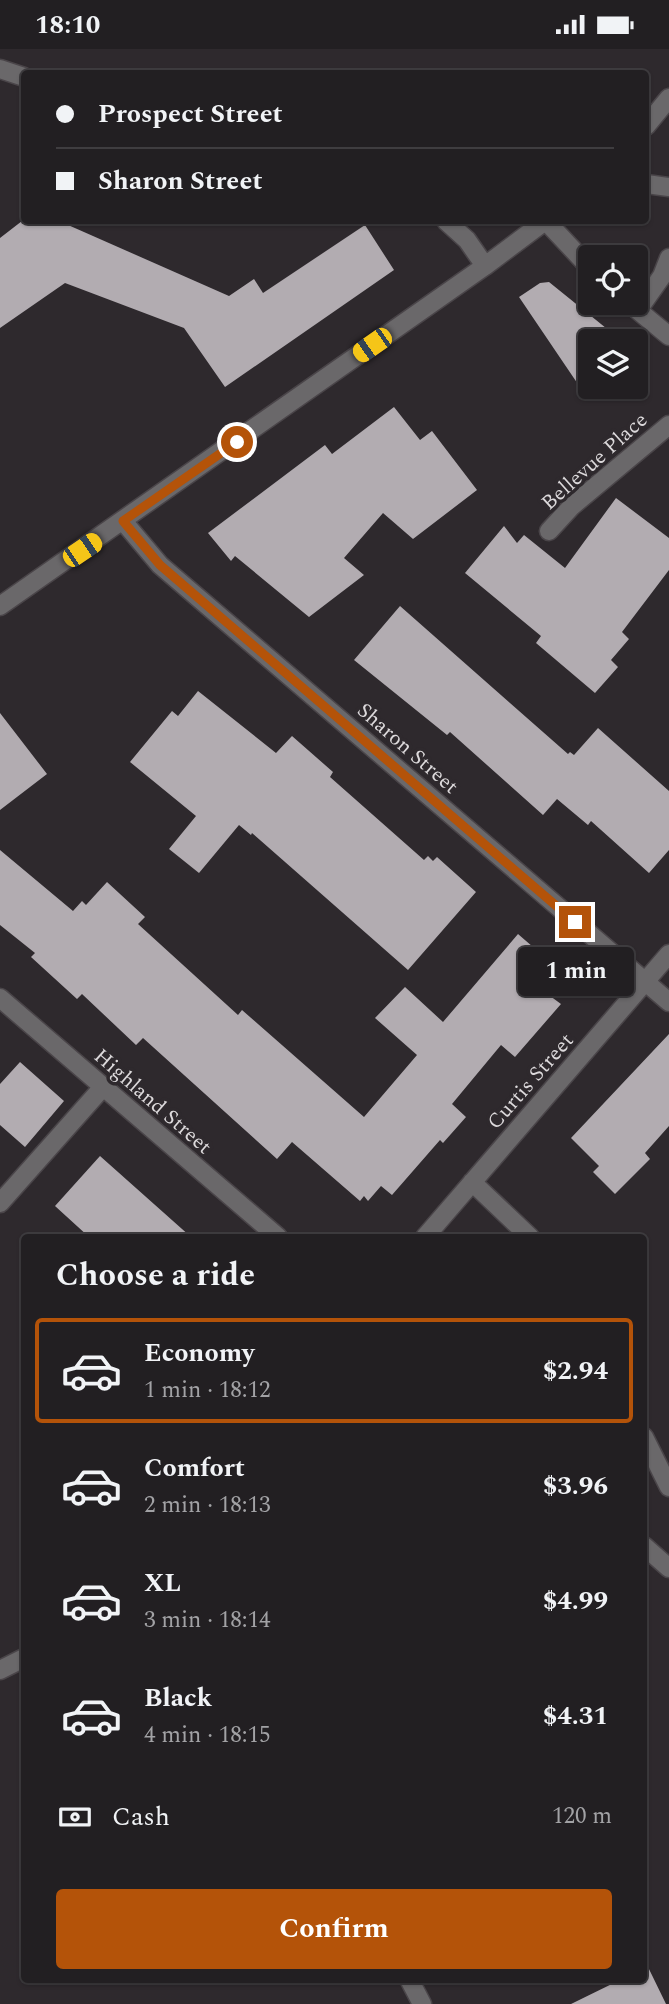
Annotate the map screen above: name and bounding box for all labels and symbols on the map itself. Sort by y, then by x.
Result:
car [349,324,396,366]
street label: Bellevue Place [534,405,655,518]
route start [221,426,253,458]
car [59,530,106,570]
street label: Sharon Street [349,695,465,802]
route end [559,906,591,938]
callout: 1 min [517,947,633,995]
street label: Curtis Street [480,1026,582,1137]
street label: Highland Street [86,1041,219,1162]

